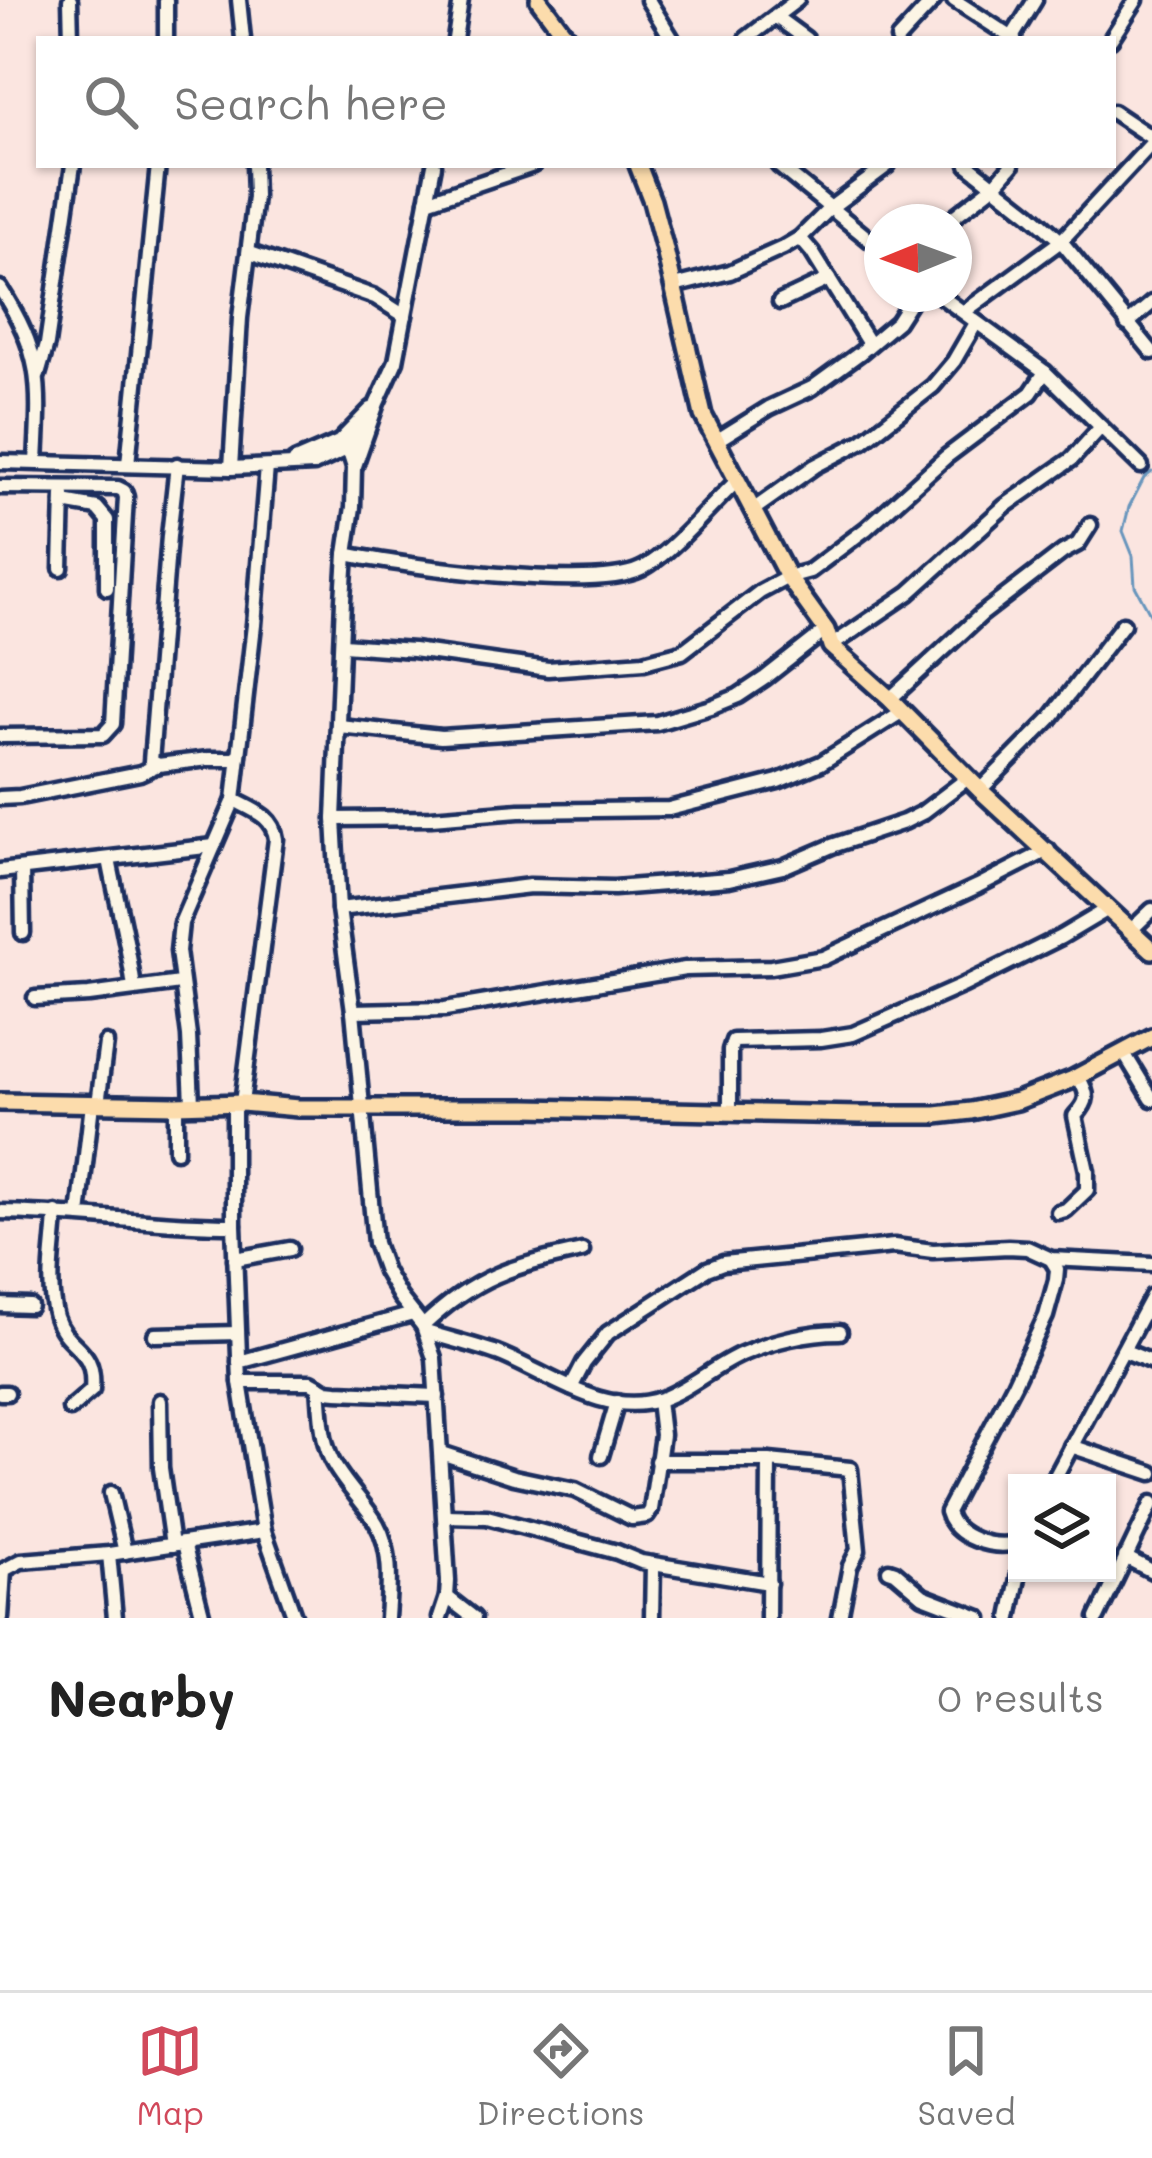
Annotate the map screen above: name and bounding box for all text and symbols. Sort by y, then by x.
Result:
search box [36,36,1116,168]
icon: search [78,69,144,135]
text: Search here [174,73,448,131]
north arrow [864,204,972,312]
map controls [1008,1474,1116,1582]
button: layers [1008,1474,1116,1582]
text: Nearby [48,1663,235,1730]
text: 0 results [938,1671,1104,1722]
tab: Map [137,2018,204,2133]
tab: Directions [477,2018,644,2133]
tab: Saved [918,2018,1015,2133]

